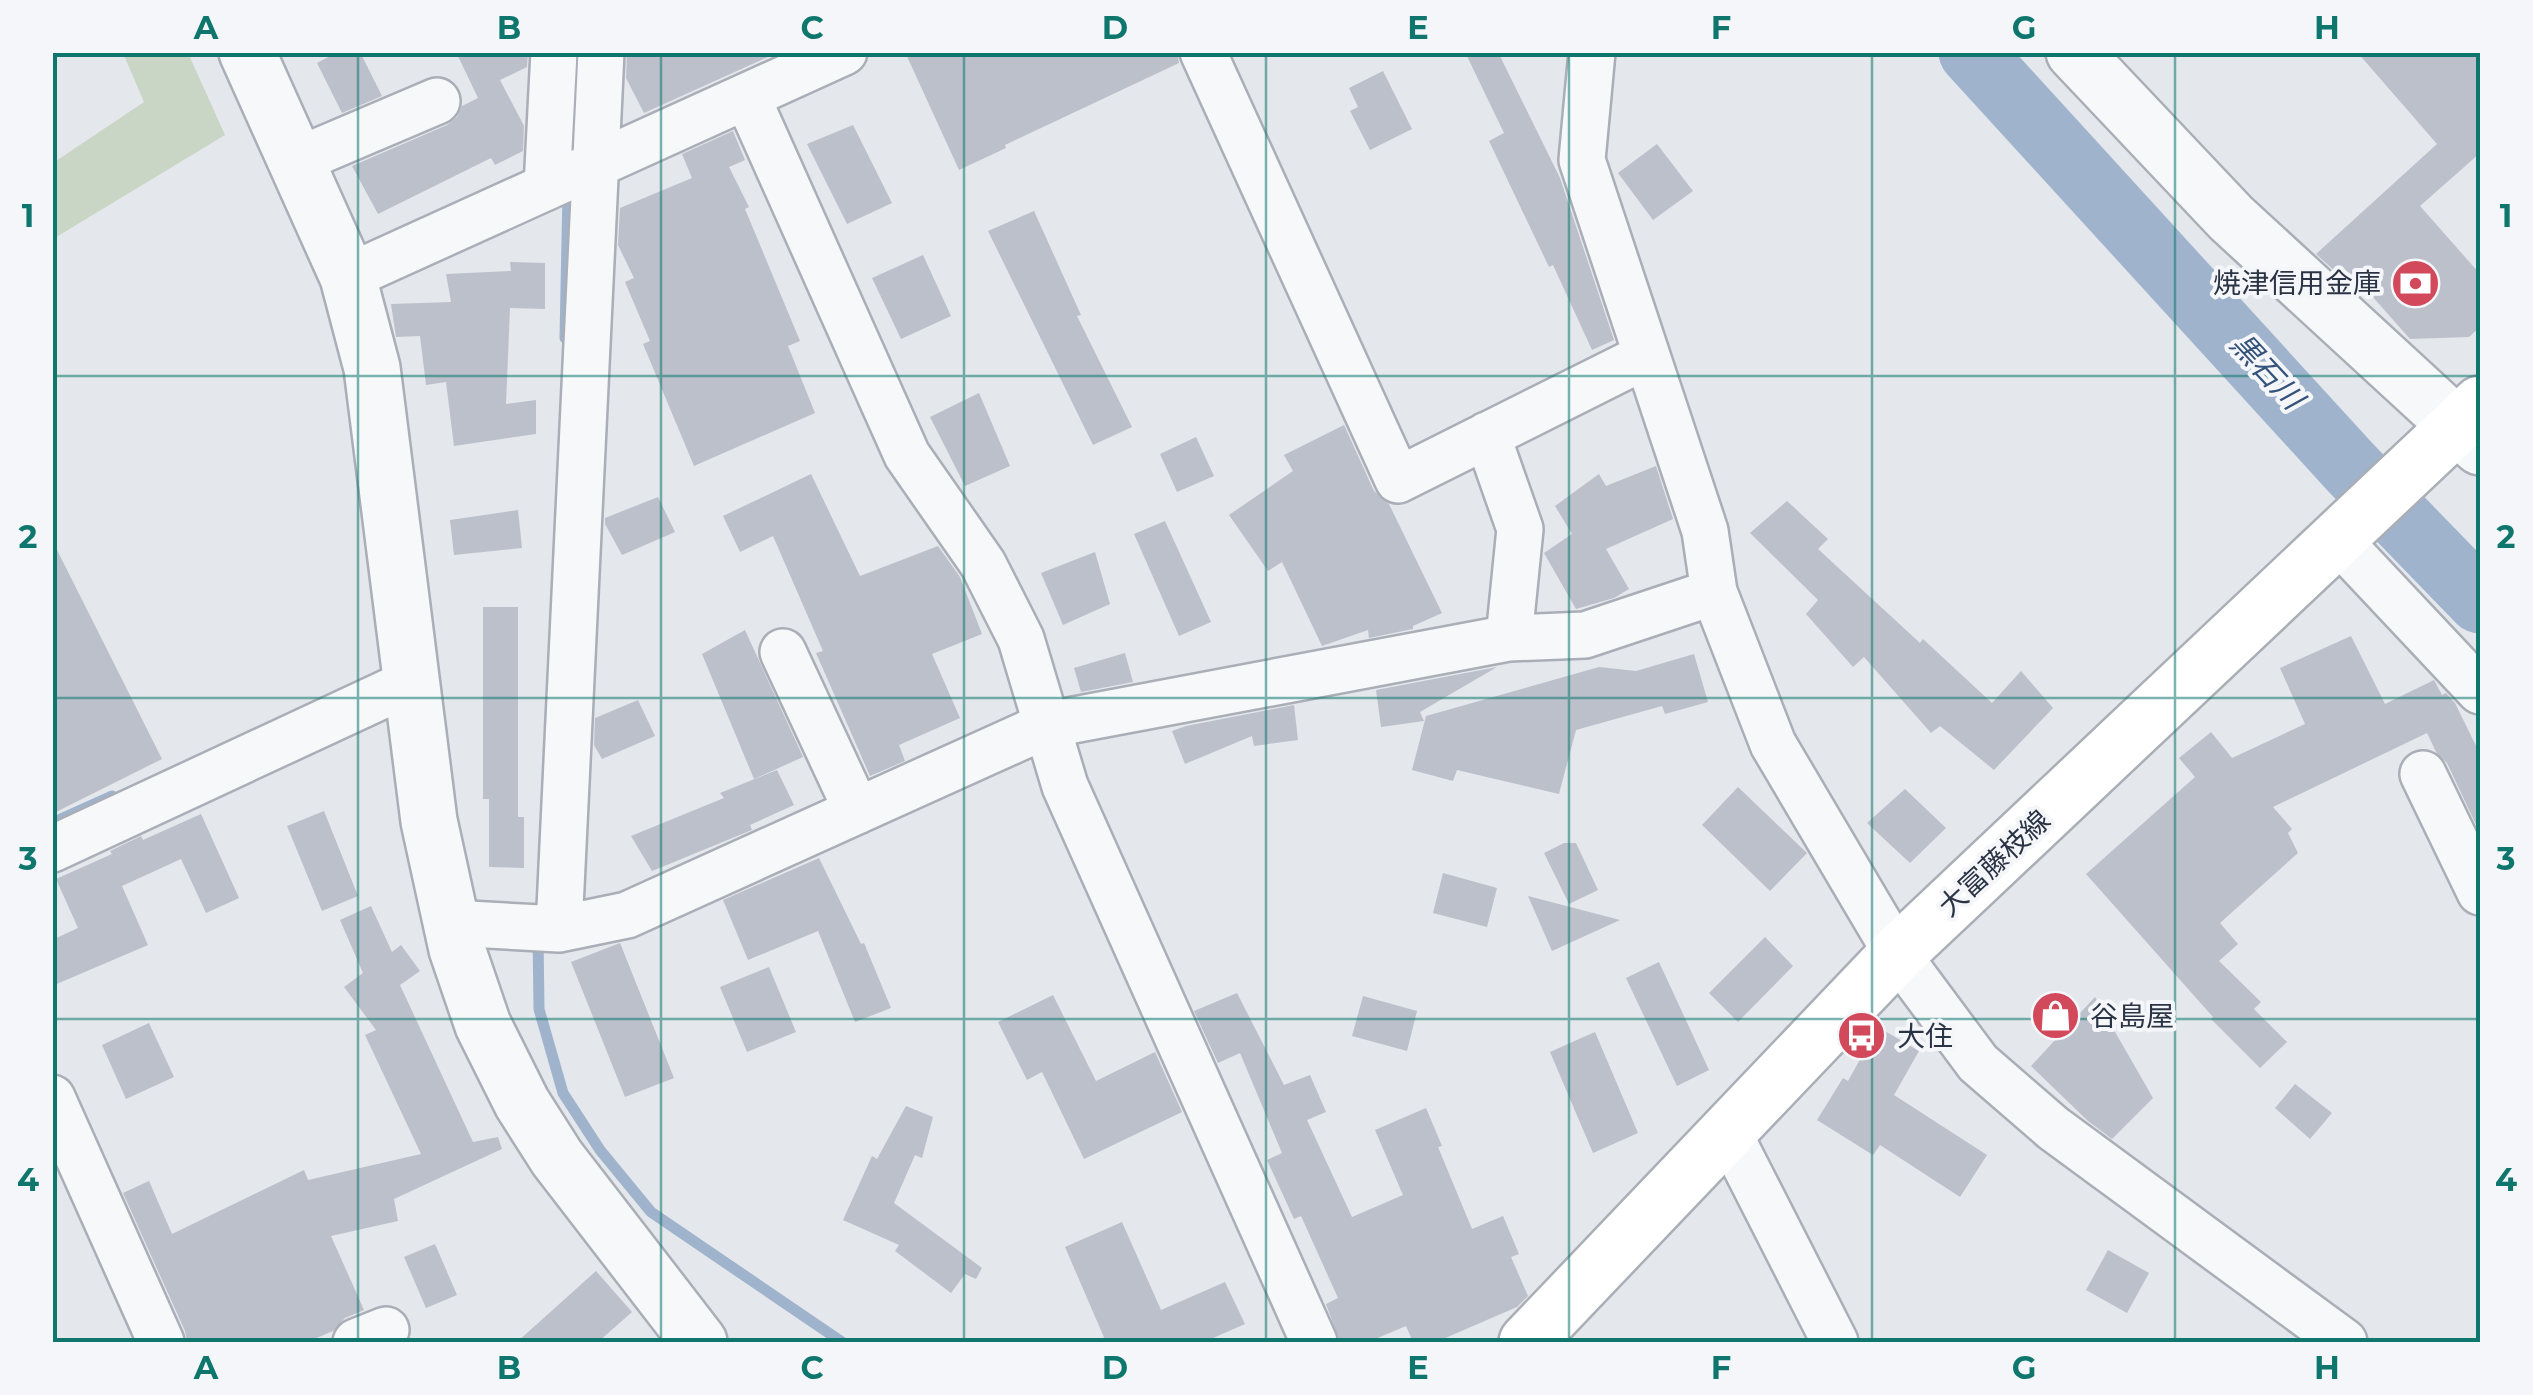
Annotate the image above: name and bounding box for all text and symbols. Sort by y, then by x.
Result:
text: A [193,8,219,47]
text: B [497,8,521,47]
text: C [800,8,824,47]
text: D [1102,8,1128,47]
text: E [1407,8,1429,47]
text: F [1711,8,1731,47]
text: G [2012,8,2036,47]
text: H [2314,8,2340,47]
text: 1 [22,196,34,235]
text: 1 [2500,196,2512,235]
bank icon: 焼津信用金庫 [2390,257,2442,309]
place label: 焼津信用金庫 [2213,266,2381,300]
water label: 黒石川 [2223,325,2313,419]
text: 2 [19,517,37,556]
text: 2 [2497,517,2515,556]
street label: 大富藤枝線 [1931,803,2057,923]
text: 3 [18,839,37,878]
text: 3 [2496,839,2515,878]
shop icon: 谷島屋 [2029,990,2081,1042]
place label: 谷島屋 [2090,999,2174,1033]
bus stop icon: 大住 [1836,1010,1888,1062]
place label: 大住 [1897,1019,1953,1053]
text: 4 [17,1160,39,1199]
text: 4 [2495,1160,2517,1199]
text: A [193,1348,219,1387]
text: B [497,1348,521,1387]
text: C [800,1348,824,1387]
text: D [1102,1348,1128,1387]
text: E [1407,1348,1429,1387]
text: F [1711,1348,1731,1387]
text: G [2012,1348,2036,1387]
text: H [2314,1348,2340,1387]

